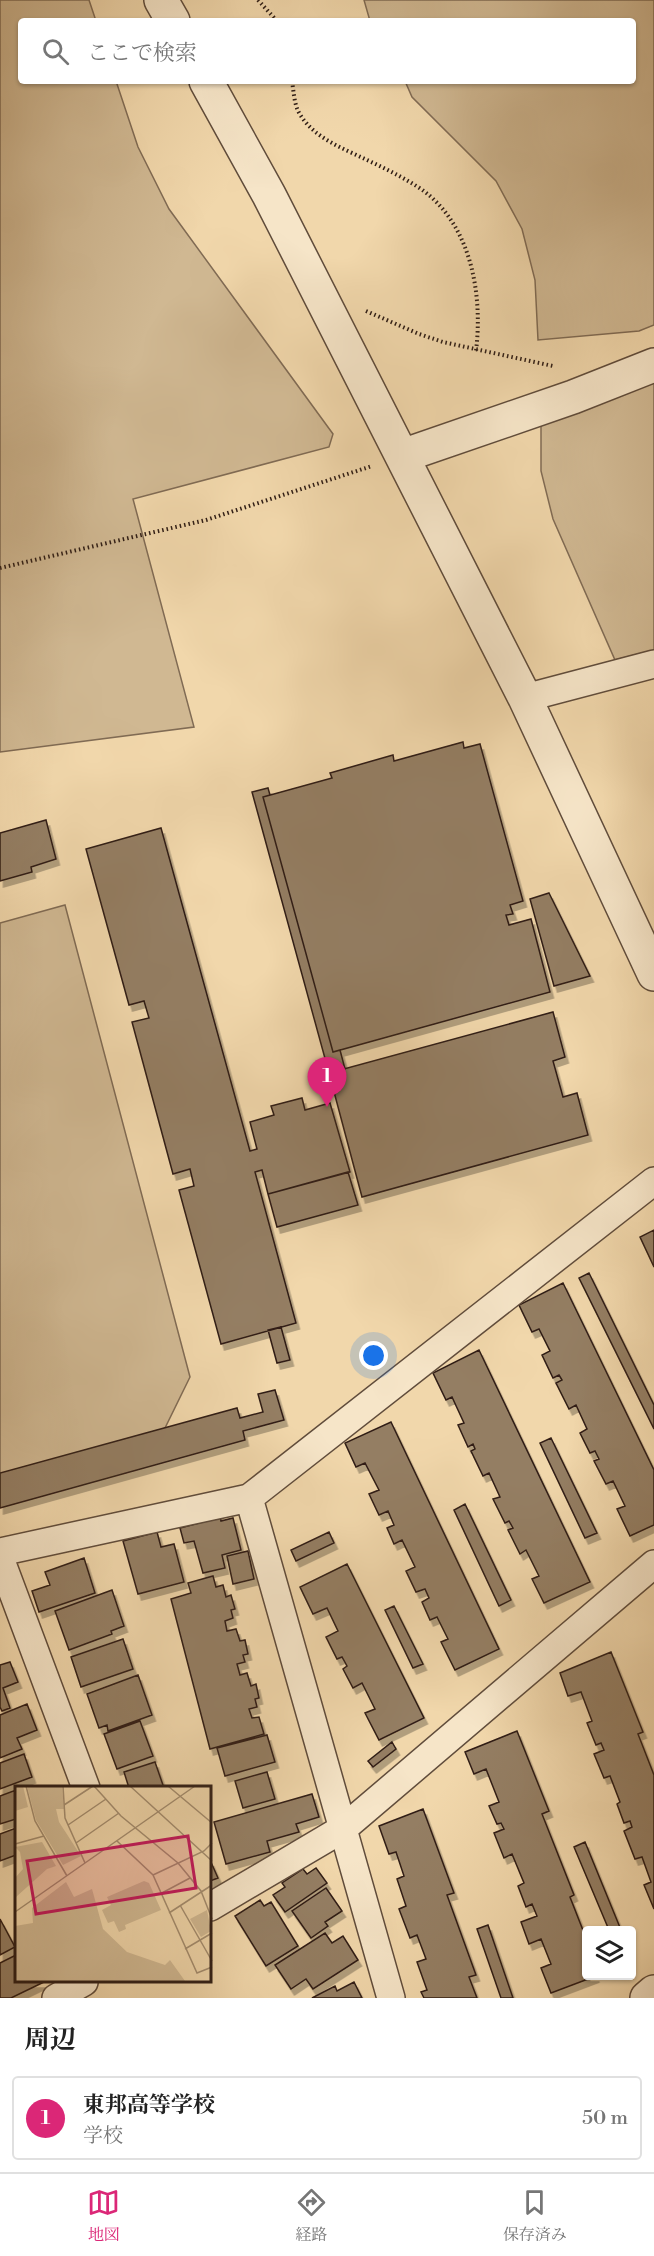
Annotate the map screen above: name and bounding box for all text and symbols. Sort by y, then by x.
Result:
search box [18,18,636,84]
icon: search [39,35,72,68]
text: ここで検索 [87,40,197,67]
pin: 1 [308,1058,346,1107]
your location [359,1341,388,1370]
inset map [15,1786,212,1983]
map controls [582,1926,636,1980]
button: layers [582,1926,636,1980]
text: 周辺 [24,2024,76,2056]
text: 東邦高等学校 [83,2092,215,2119]
text: 1 [41,2106,50,2131]
text: 50 m [582,2106,628,2131]
text: 学校 [83,2124,123,2149]
tab: 地図 [87,2186,120,2245]
tab: 経路 [295,2186,328,2245]
tab: 保存済み [503,2186,567,2245]

